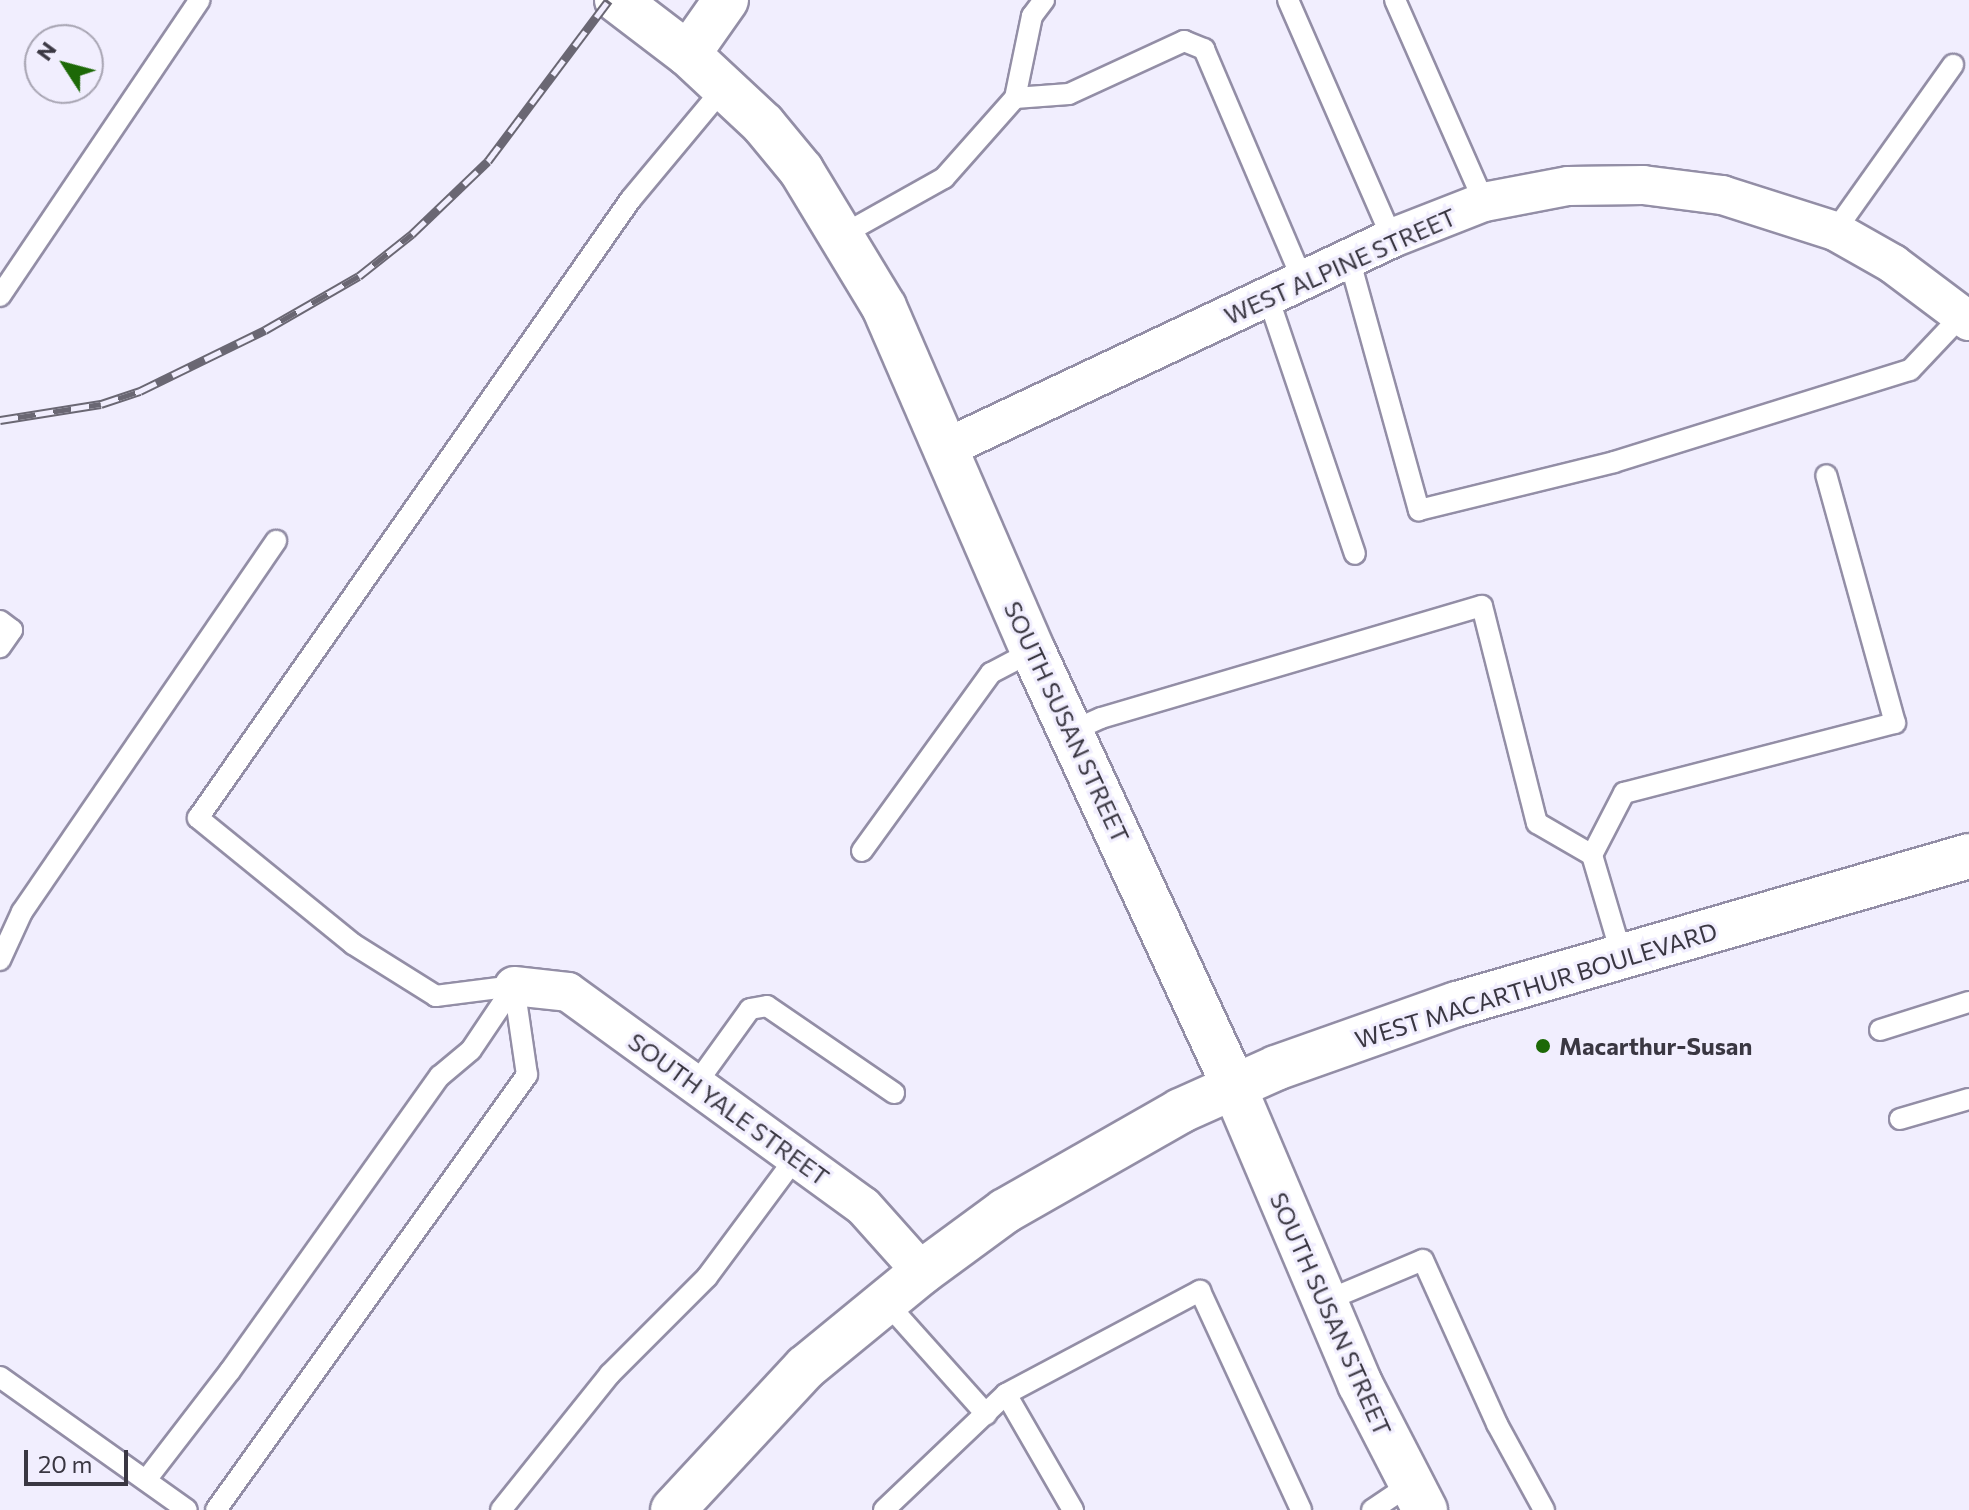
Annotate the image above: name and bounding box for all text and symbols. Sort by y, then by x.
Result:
north arrow [24,24,104,104]
text: N [30,36,62,65]
street label: WEST ALPINE STREET [1220,202,1460,330]
street label: SOUTH SUSAN STREET [998,597,1136,847]
street label: WEST MACARTHUR BOULEVARD [1351,916,1721,1054]
street label: SOUTH YALE STREET [623,1027,835,1191]
place label: Macarthur-Susan [1559,1032,1752,1060]
marker: Macarthur-Susan [1534,1037,1552,1055]
street label: SOUTH SUSAN STREET [1264,1188,1398,1440]
scale bar [28,1434,132,1484]
text: 20 m [38,1449,92,1478]

